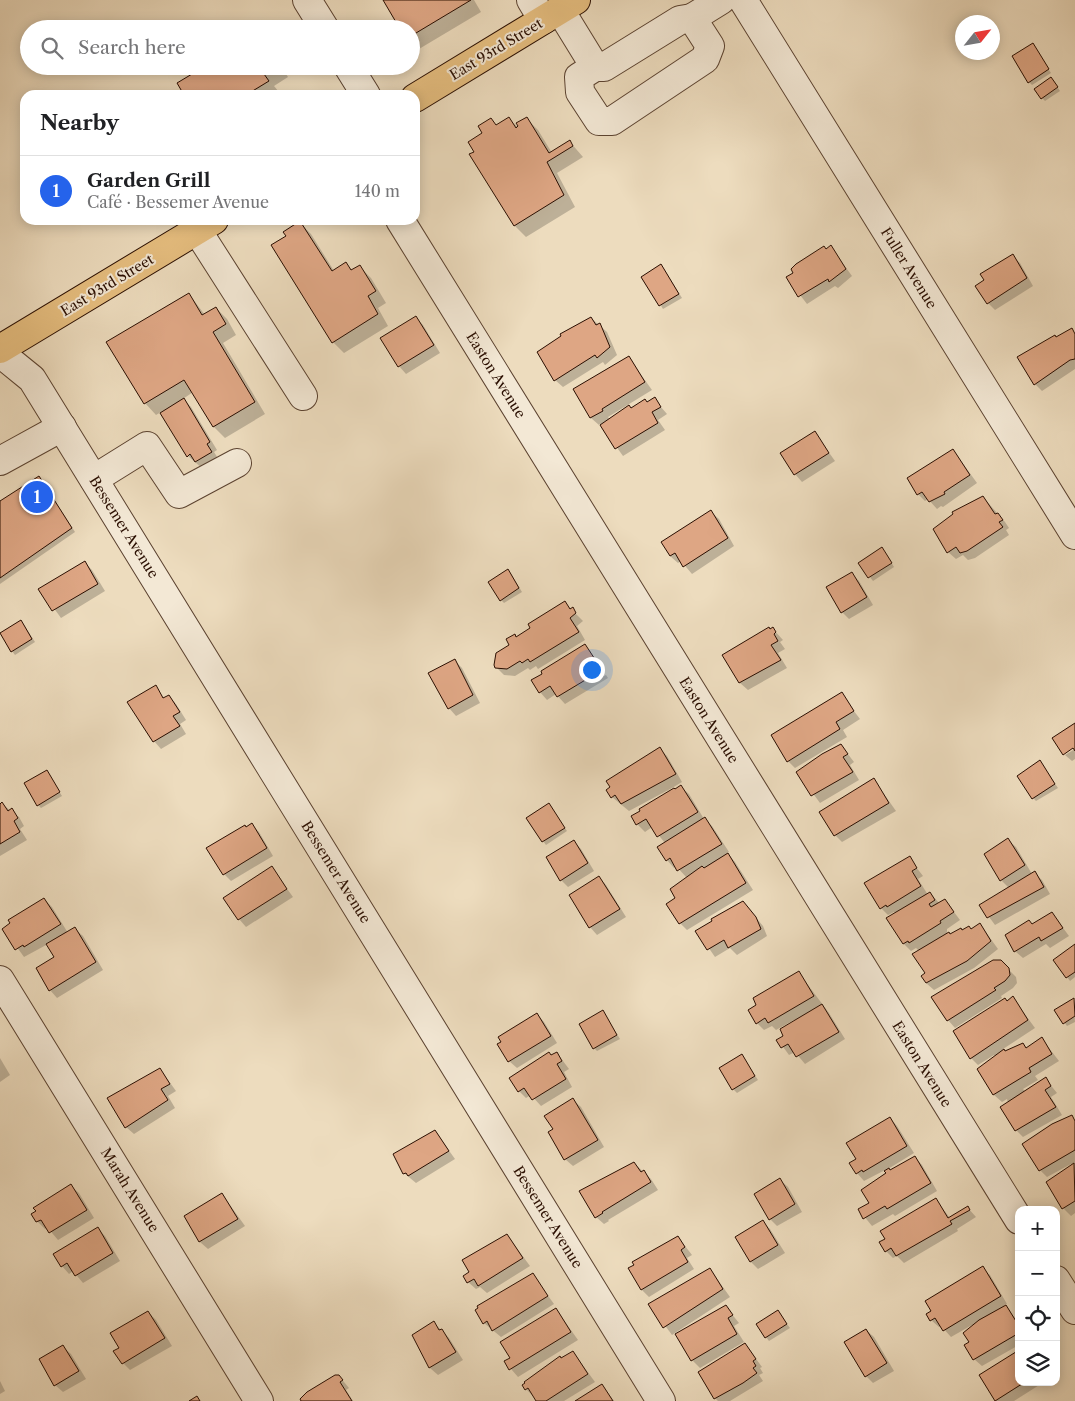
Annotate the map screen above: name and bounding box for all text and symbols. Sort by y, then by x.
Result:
street label: East 93rd Street [446,14,546,84]
north arrow [955,15,1000,60]
search box [20,20,420,75]
icon: search [38,34,66,62]
text: Search here [78,36,186,59]
text: Nearby [40,110,119,135]
text: Garden Grill [87,169,211,192]
text: 1 [52,181,60,201]
text: 140 m [355,181,400,201]
text: Café · Bessemer Avenue [87,192,269,212]
street label: Fuller Avenue [877,224,941,312]
street label: East 93rd Street [57,250,157,320]
street label: Easton Avenue [462,329,530,422]
street label: Bessemer Avenue [85,473,163,582]
pin: 1 [21,478,53,516]
your location [579,657,605,683]
street label: Easton Avenue [675,674,743,767]
street label: Bessemer Avenue [297,818,375,927]
street label: Easton Avenue [888,1018,956,1111]
street label: Marah Avenue [97,1144,163,1236]
street label: Bessemer Avenue [509,1163,587,1272]
map controls [1015,1206,1060,1386]
button: + [1015,1206,1060,1251]
button: − [1015,1251,1060,1296]
button: locate [1015,1296,1060,1341]
button: layers [1015,1341,1060,1386]

